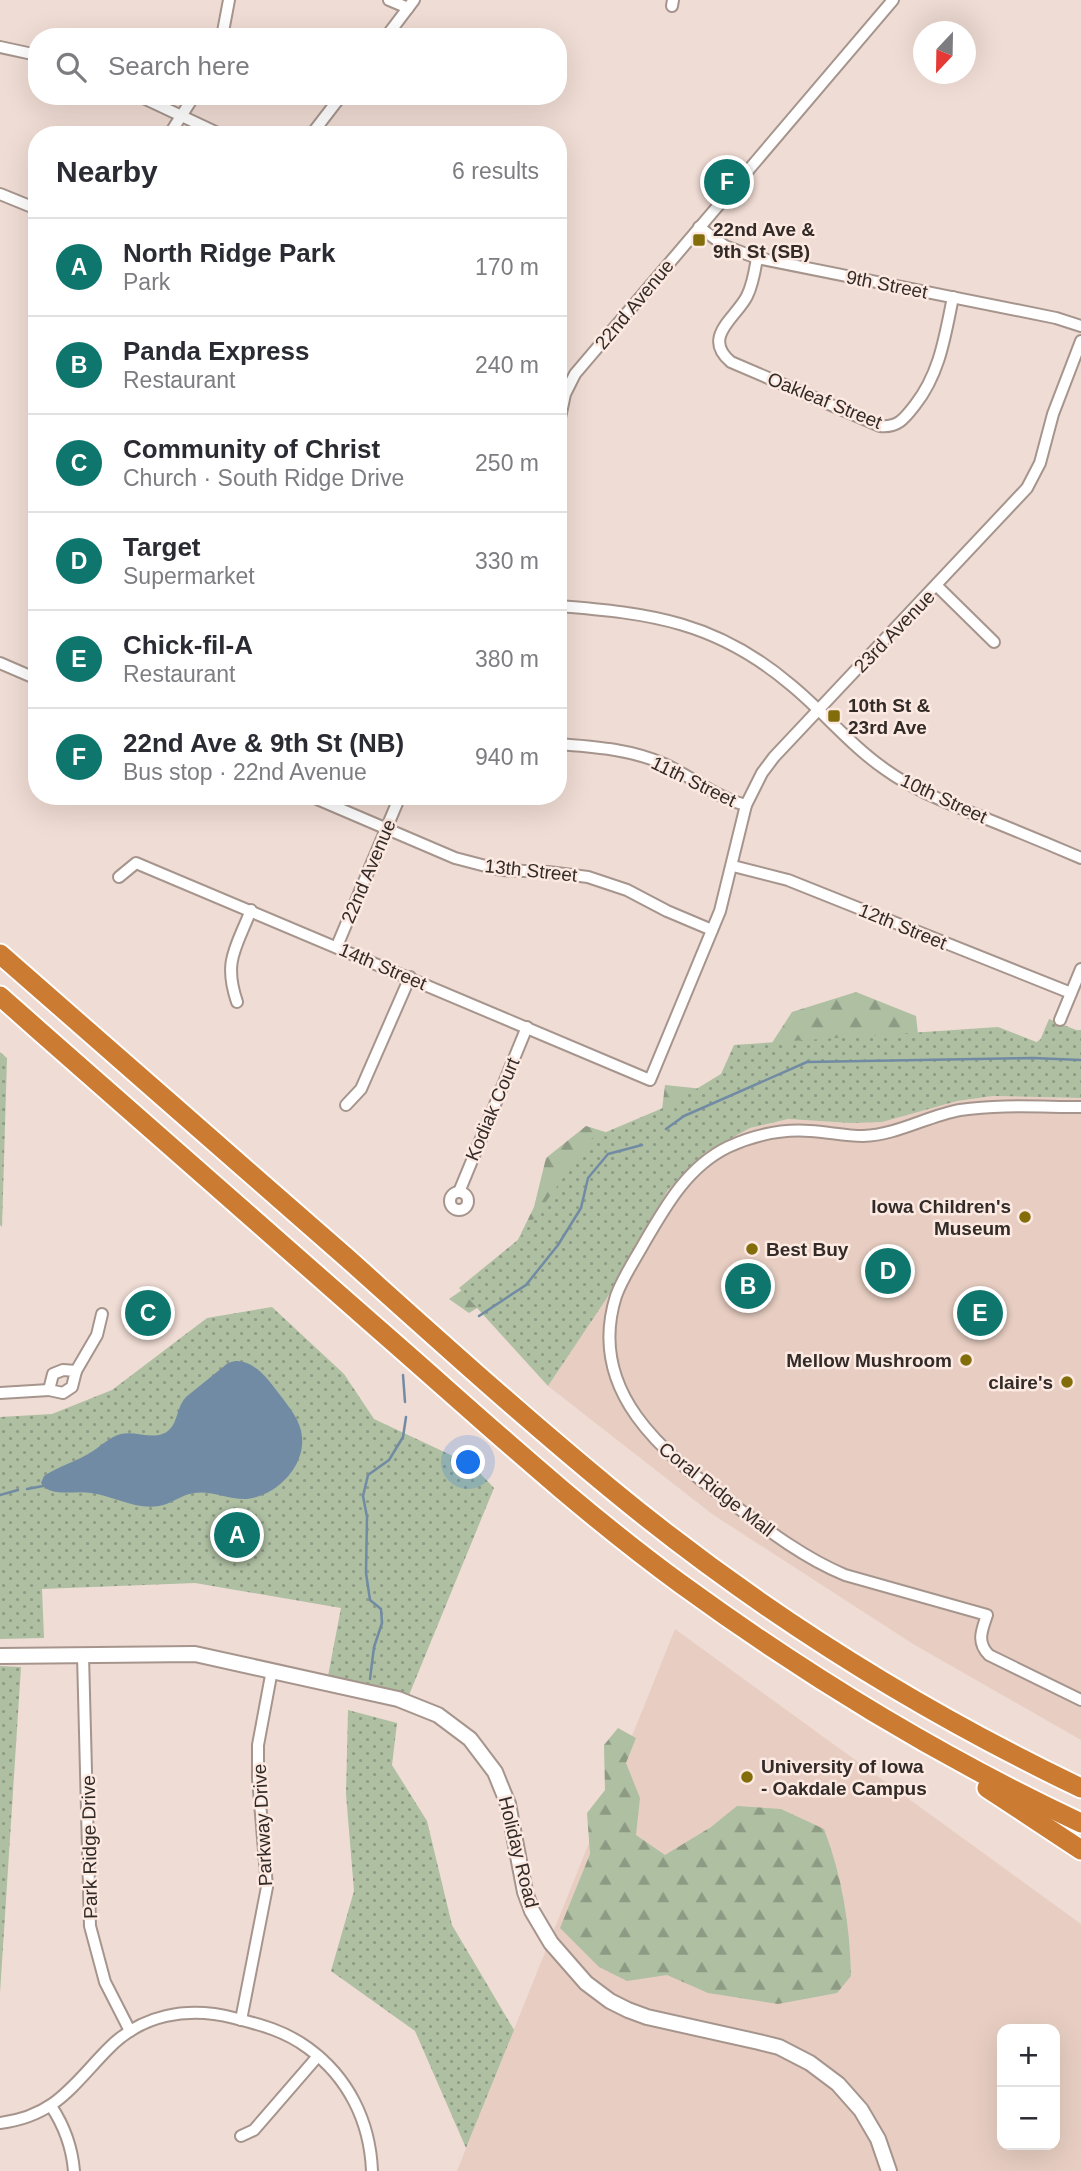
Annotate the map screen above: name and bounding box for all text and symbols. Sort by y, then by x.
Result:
north arrow [913,21,976,84]
search box [28,28,567,105]
icon: search [52,48,90,86]
text: Search here [108,51,250,81]
text: Nearby [56,155,158,188]
pin: F [704,156,750,208]
text: 6 results [452,158,539,184]
place label: 22nd Ave & 9th St (SB) [713,219,815,262]
marker: 22nd Ave & 9th St (SB) [691,232,707,248]
text: North Ridge Park [123,238,335,268]
text: A [71,254,87,280]
text: 170 m [475,254,539,280]
street label: 22nd Avenue [591,255,678,353]
street label: 9th Street [844,266,930,303]
text: Park [123,269,170,295]
text: Panda Express [123,336,309,366]
text: B [71,352,87,378]
text: 240 m [475,352,539,378]
text: Restaurant [123,367,236,393]
street label: Oakleaf Street [765,368,886,433]
text: Community of Christ [123,434,380,464]
text: C [71,450,87,476]
text: 250 m [475,450,539,476]
text: Church · South Ridge Drive [123,465,404,491]
text: Target [123,532,201,562]
text: D [71,548,87,574]
text: 330 m [475,548,539,574]
text: Supermarket [123,563,255,589]
street label: 23rd Avenue [850,586,939,677]
text: Chick-fil-A [123,630,253,660]
text: E [71,646,87,672]
text: 380 m [475,646,539,672]
text: Restaurant [123,661,236,687]
place label: 10th St & 23rd Ave [848,695,931,738]
marker: 10th St & 23rd Ave [826,708,842,724]
text: 22nd Ave & 9th St (NB) [123,728,404,758]
text: F [72,744,86,770]
text: 940 m [475,744,539,770]
street label: 11th Street [648,752,740,811]
text: Bus stop · 22nd Avenue [123,759,367,785]
street label: 10th Street [897,769,991,828]
street label: 22nd Avenue [337,816,400,926]
street label: 13th Street [484,855,579,886]
street label: 12th Street [856,899,951,954]
street label: 14th Street [336,939,430,995]
street label: Kodiak Court [461,1054,524,1164]
place label: Iowa Children's Museum [871,1196,1011,1239]
marker: Iowa Children's Museum [1017,1209,1033,1225]
place label: Best Buy [766,1239,849,1260]
marker: Best Buy [744,1241,760,1257]
pin: D [865,1245,911,1297]
pin: B [725,1260,771,1312]
pin: C [125,1287,171,1339]
pin: E [957,1287,1003,1339]
place label: Mellow Mushroom [786,1350,952,1371]
marker: Mellow Mushroom [958,1352,974,1368]
place label: claire's [988,1372,1053,1393]
marker: claire's [1059,1374,1075,1390]
street label: Coral Ridge Mall [655,1438,778,1541]
your location [451,1445,485,1479]
pin: A [214,1509,260,1561]
place label: University of Iowa - Oakdale Campus [761,1756,927,1799]
street label: Parkway Drive [249,1763,276,1887]
marker: University of Iowa - Oakdale Campus [739,1769,755,1785]
street label: Park Ridge Drive [78,1775,101,1919]
street label: Holiday Road [495,1794,543,1910]
map controls [997,2024,1060,2150]
button: + [997,2024,1060,2087]
button: − [997,2087,1060,2150]

